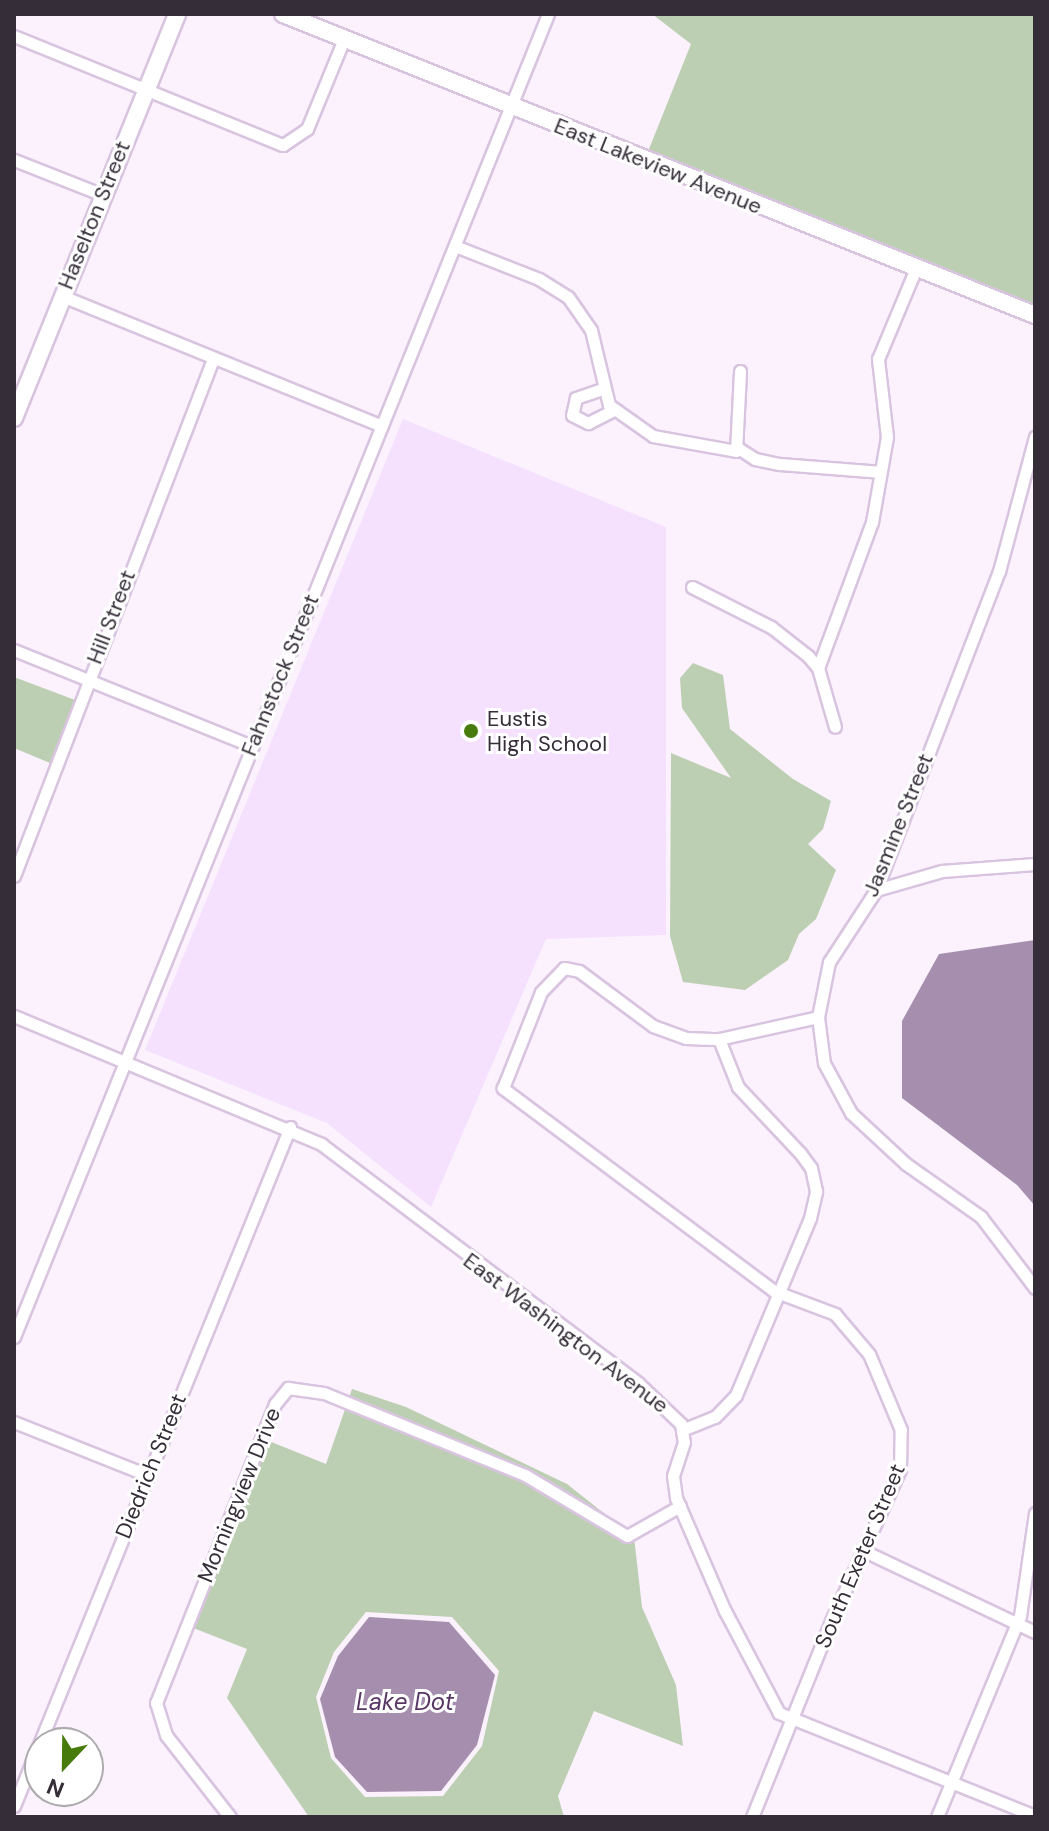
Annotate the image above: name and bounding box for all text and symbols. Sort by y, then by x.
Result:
street label: East Lakeview Avenue [550,112,766,220]
street label: Haselton Street [52,137,136,293]
street label: Hill Street [81,566,141,668]
street label: Fahnstock Street [236,590,324,760]
place label: Eustis High School [487,705,607,756]
marker: Eustis High School [462,722,480,740]
street label: Jasmine Street [857,749,939,901]
street label: East Washington Avenue [458,1247,674,1419]
street label: Diedrich Street [110,1390,192,1542]
street label: Morningview Drive [192,1404,286,1586]
street label: South Exeter Street [809,1460,911,1652]
water label: Lake Dot [356,1688,454,1716]
north arrow [24,1727,104,1807]
text: N [43,1771,68,1804]

